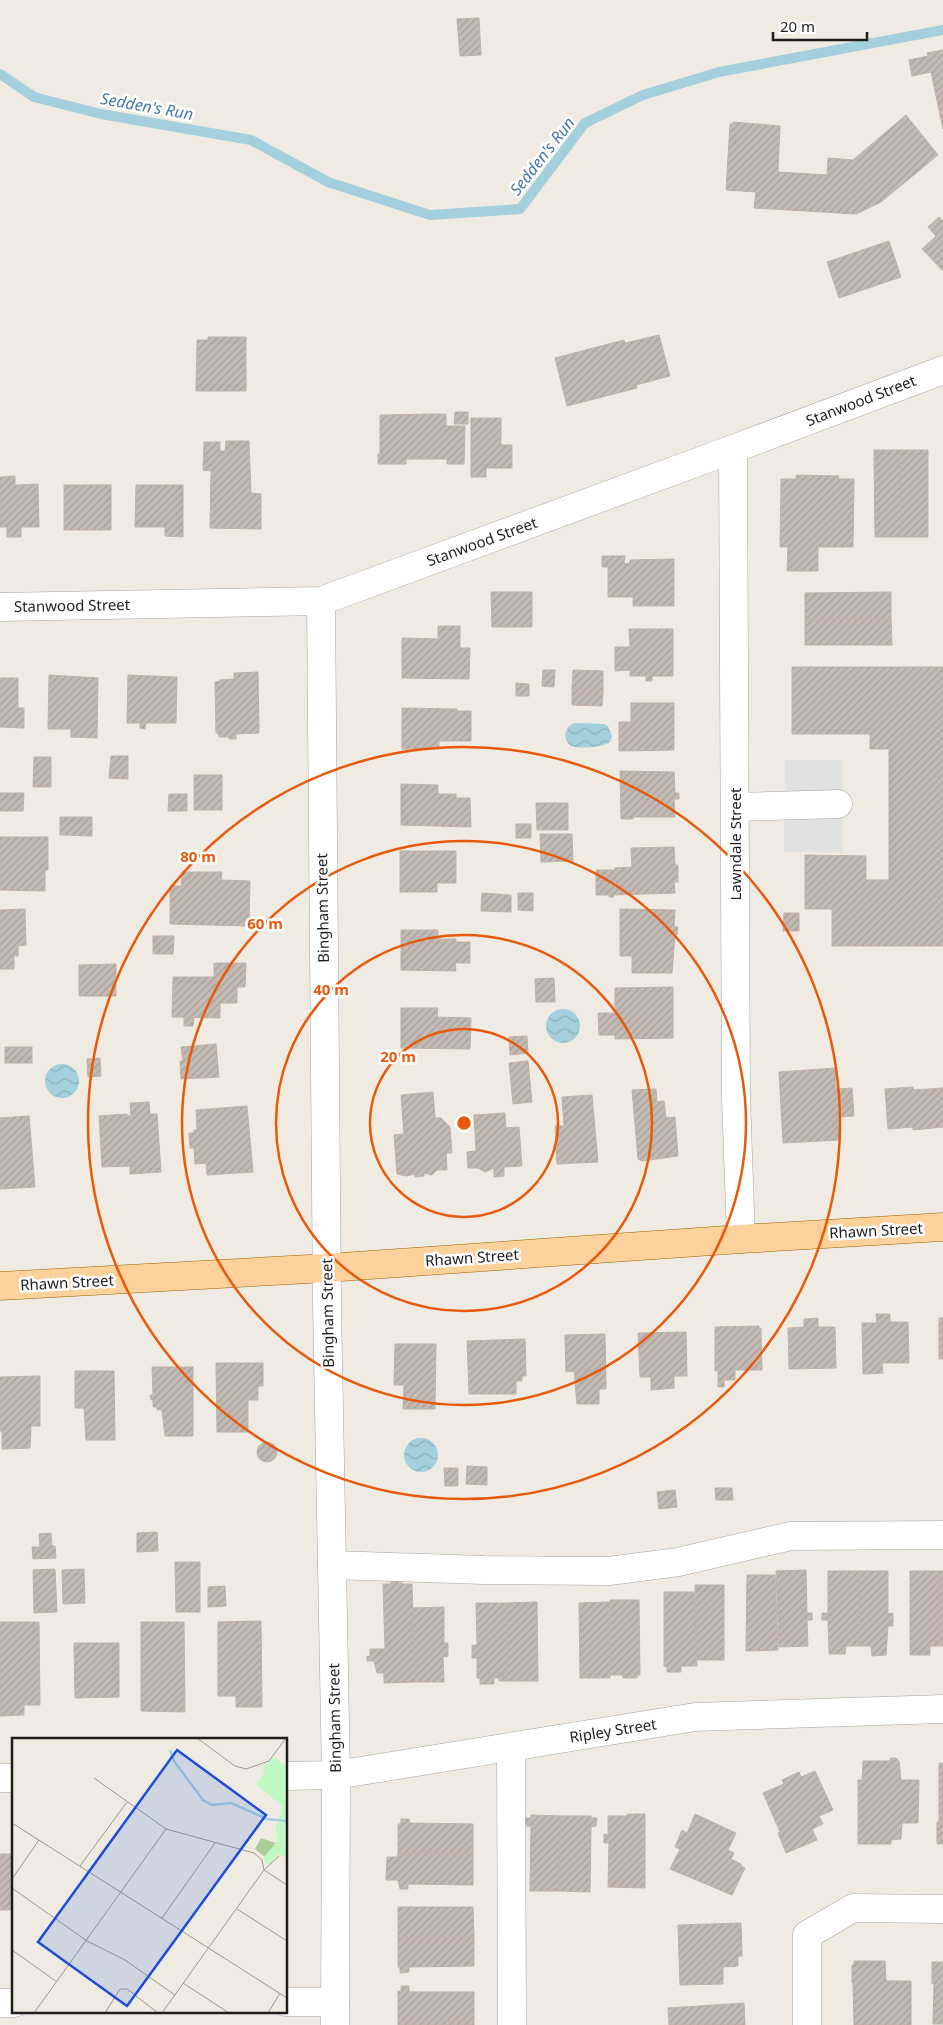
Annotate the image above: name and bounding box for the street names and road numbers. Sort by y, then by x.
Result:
street label: Stanwood Street [803,370,919,430]
street label: Stanwood Street [424,512,540,570]
street label: Stanwood Street [14,594,131,616]
street label: Lawndale Street [725,787,745,901]
street label: Bingham Street [311,852,333,963]
street label: Rhawn Street [829,1218,924,1242]
street label: Rhawn Street [424,1244,520,1270]
street label: Bingham Street [316,1257,338,1368]
street label: Rhawn Street [20,1270,115,1294]
street label: Bingham Street [323,1662,345,1773]
street label: Ripley Street [568,1713,658,1747]

